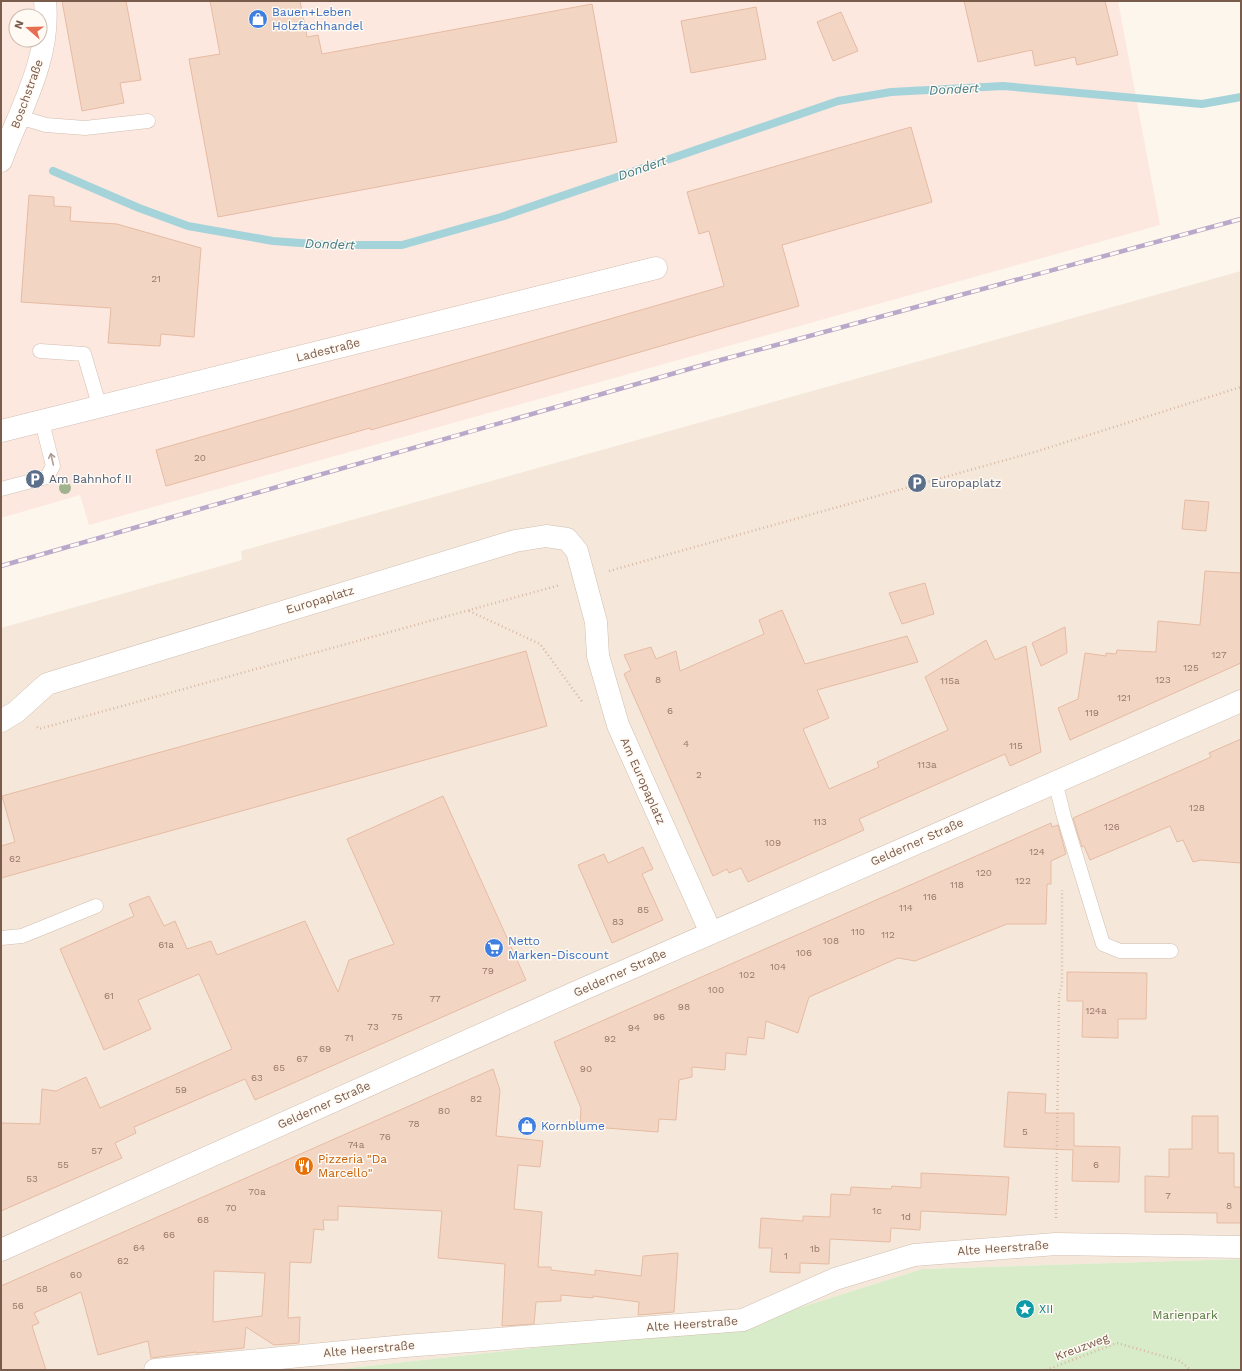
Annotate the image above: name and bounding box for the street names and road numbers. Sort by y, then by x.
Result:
street label: Boschstraße [8,57,46,131]
street label: Ladestraße [294,335,362,365]
street label: Europaplatz [284,583,356,617]
street label: Am Europaplatz [618,735,668,827]
street label: Gelderner Straße [868,815,966,869]
street label: Gelderner Straße [571,946,669,1000]
street label: Gelderner Straße [275,1078,373,1132]
street label: Alte Heerstraße [957,1238,1049,1258]
street label: Alte Heerstraße [646,1314,738,1334]
street label: Kreuzweg [1053,1330,1111,1364]
street label: Alte Heerstraße [323,1338,415,1360]

